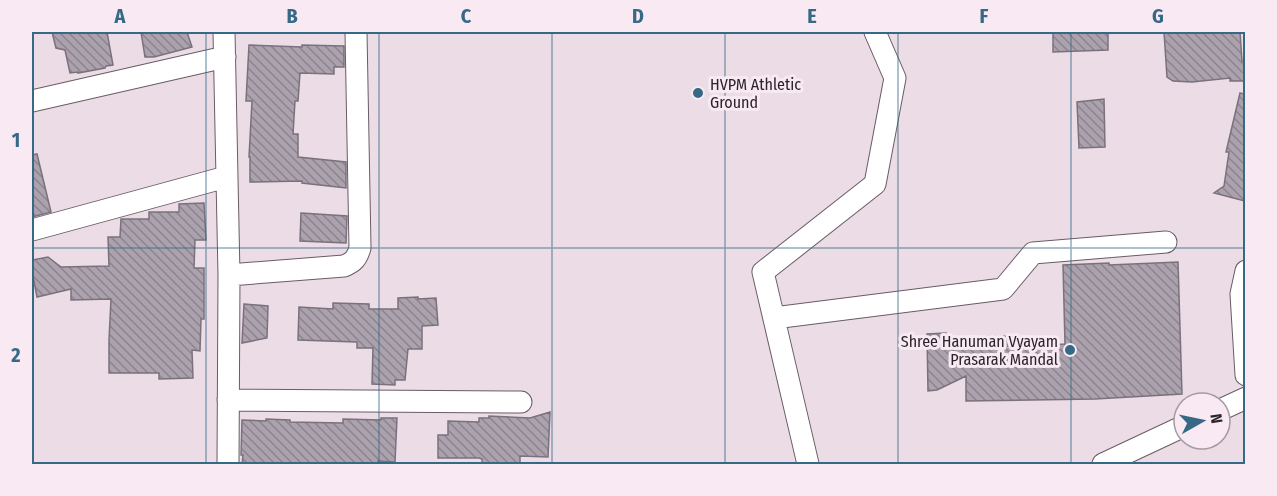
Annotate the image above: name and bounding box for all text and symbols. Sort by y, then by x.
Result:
text: A [114,4,127,28]
text: B [286,4,298,28]
text: C [461,4,472,28]
text: D [632,4,644,28]
text: E [807,4,817,28]
text: F [980,4,989,28]
text: G [1152,4,1164,28]
place label: HVPM Athletic Ground [710,75,801,112]
marker: HVPM Athletic Ground [691,86,705,100]
text: 1 [12,128,20,152]
place label: Shree Hanuman Vyayam Prasarak Mandal [901,332,1058,369]
text: 2 [10,343,21,367]
marker: Shree Hanuman Vyayam Prasarak Mandal [1063,343,1077,357]
north arrow [1172,391,1232,451]
text: N [1206,413,1226,425]

